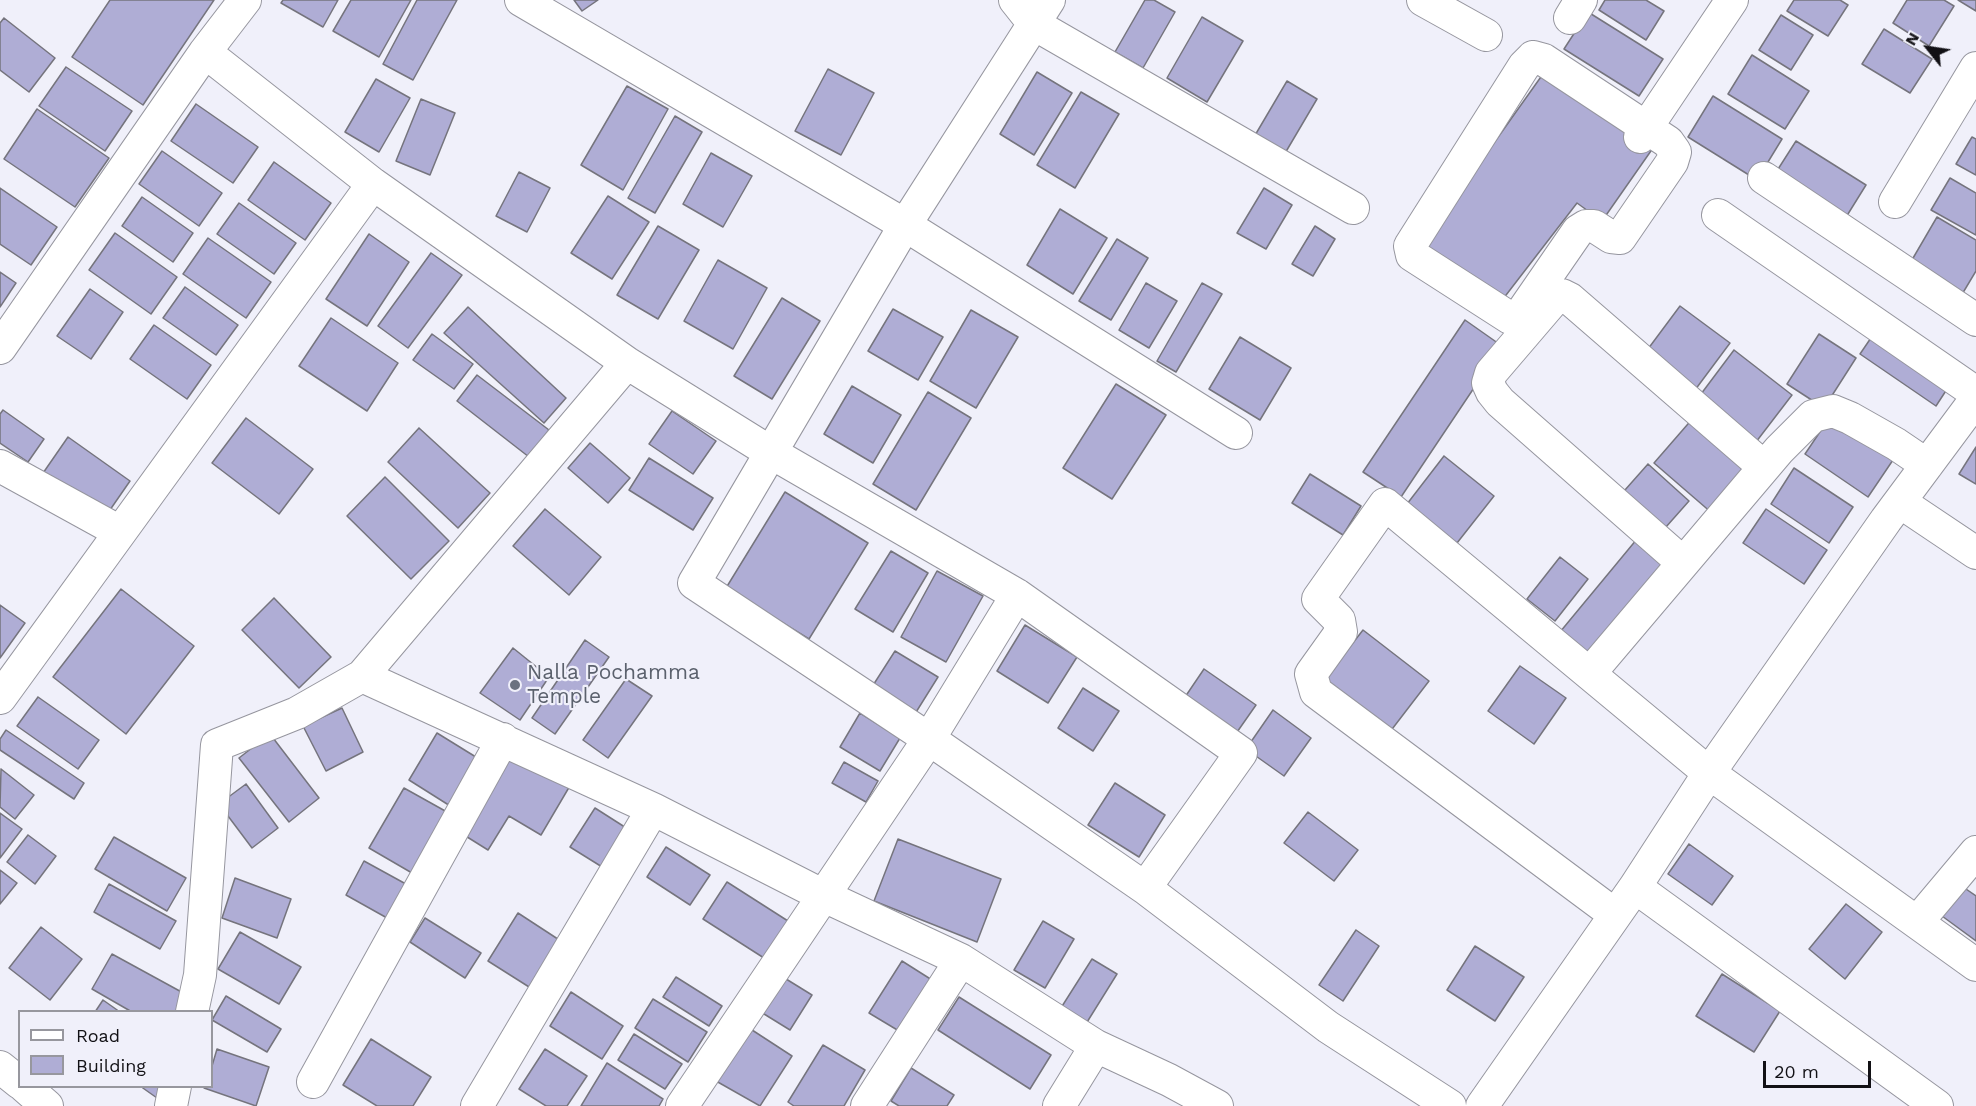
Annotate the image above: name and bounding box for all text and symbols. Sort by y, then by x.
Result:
north arrow [1898,18,1958,78]
text: N [1901,29,1923,49]
place label: Nalla Pochamma Temple [527,660,700,710]
marker: Nalla Pochamma Temple [508,678,522,692]
legend [18,1010,213,1088]
text: Road [76,1025,120,1046]
scale bar [1766,1049,1874,1087]
text: Building [76,1055,146,1076]
text: 20 m [1774,1061,1819,1082]

